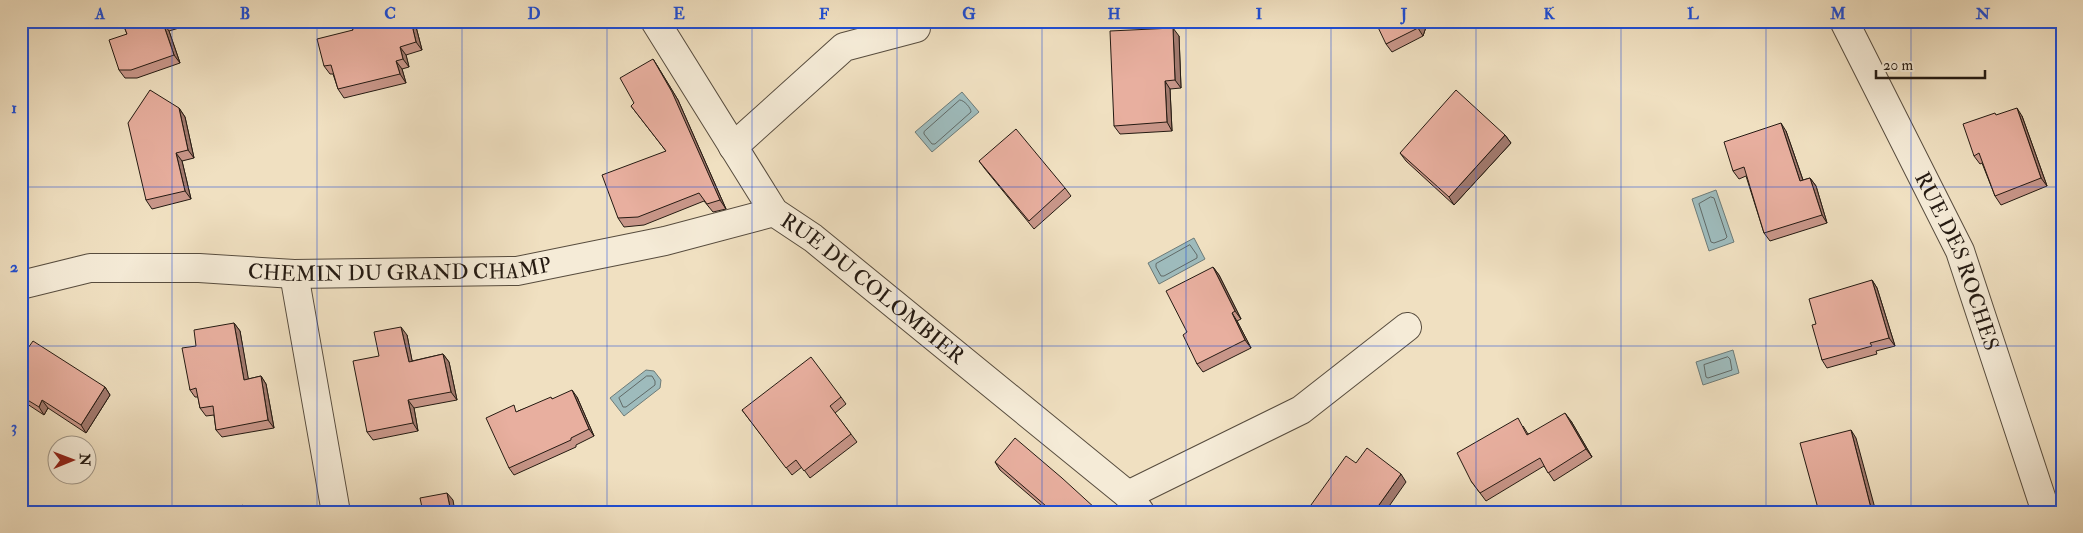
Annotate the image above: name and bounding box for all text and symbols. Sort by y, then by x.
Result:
text: A [94,4,106,24]
text: B [240,4,250,24]
text: C [384,4,396,24]
text: D [527,4,541,24]
text: E [673,4,685,24]
text: F [819,4,829,24]
text: G [962,4,976,24]
text: H [1107,4,1121,24]
text: I [1256,4,1263,24]
text: J [1400,4,1408,25]
text: K [1543,4,1555,24]
text: L [1687,4,1699,24]
text: M [1829,4,1846,24]
text: N [1975,4,1991,24]
scale bar [1876,48,1984,80]
text: 20 m [1883,56,1913,75]
text: 1 [11,98,17,118]
street label: RUE DES ROCHES [1909,167,2005,354]
street label: RUE DU COLOMBIER [776,207,971,370]
street label: CHEMIN DU GRAND CHAMP [247,251,554,288]
text: 2 [10,257,18,277]
text: 3 [11,417,17,437]
north arrow [48,436,98,486]
text: N [76,452,93,467]

